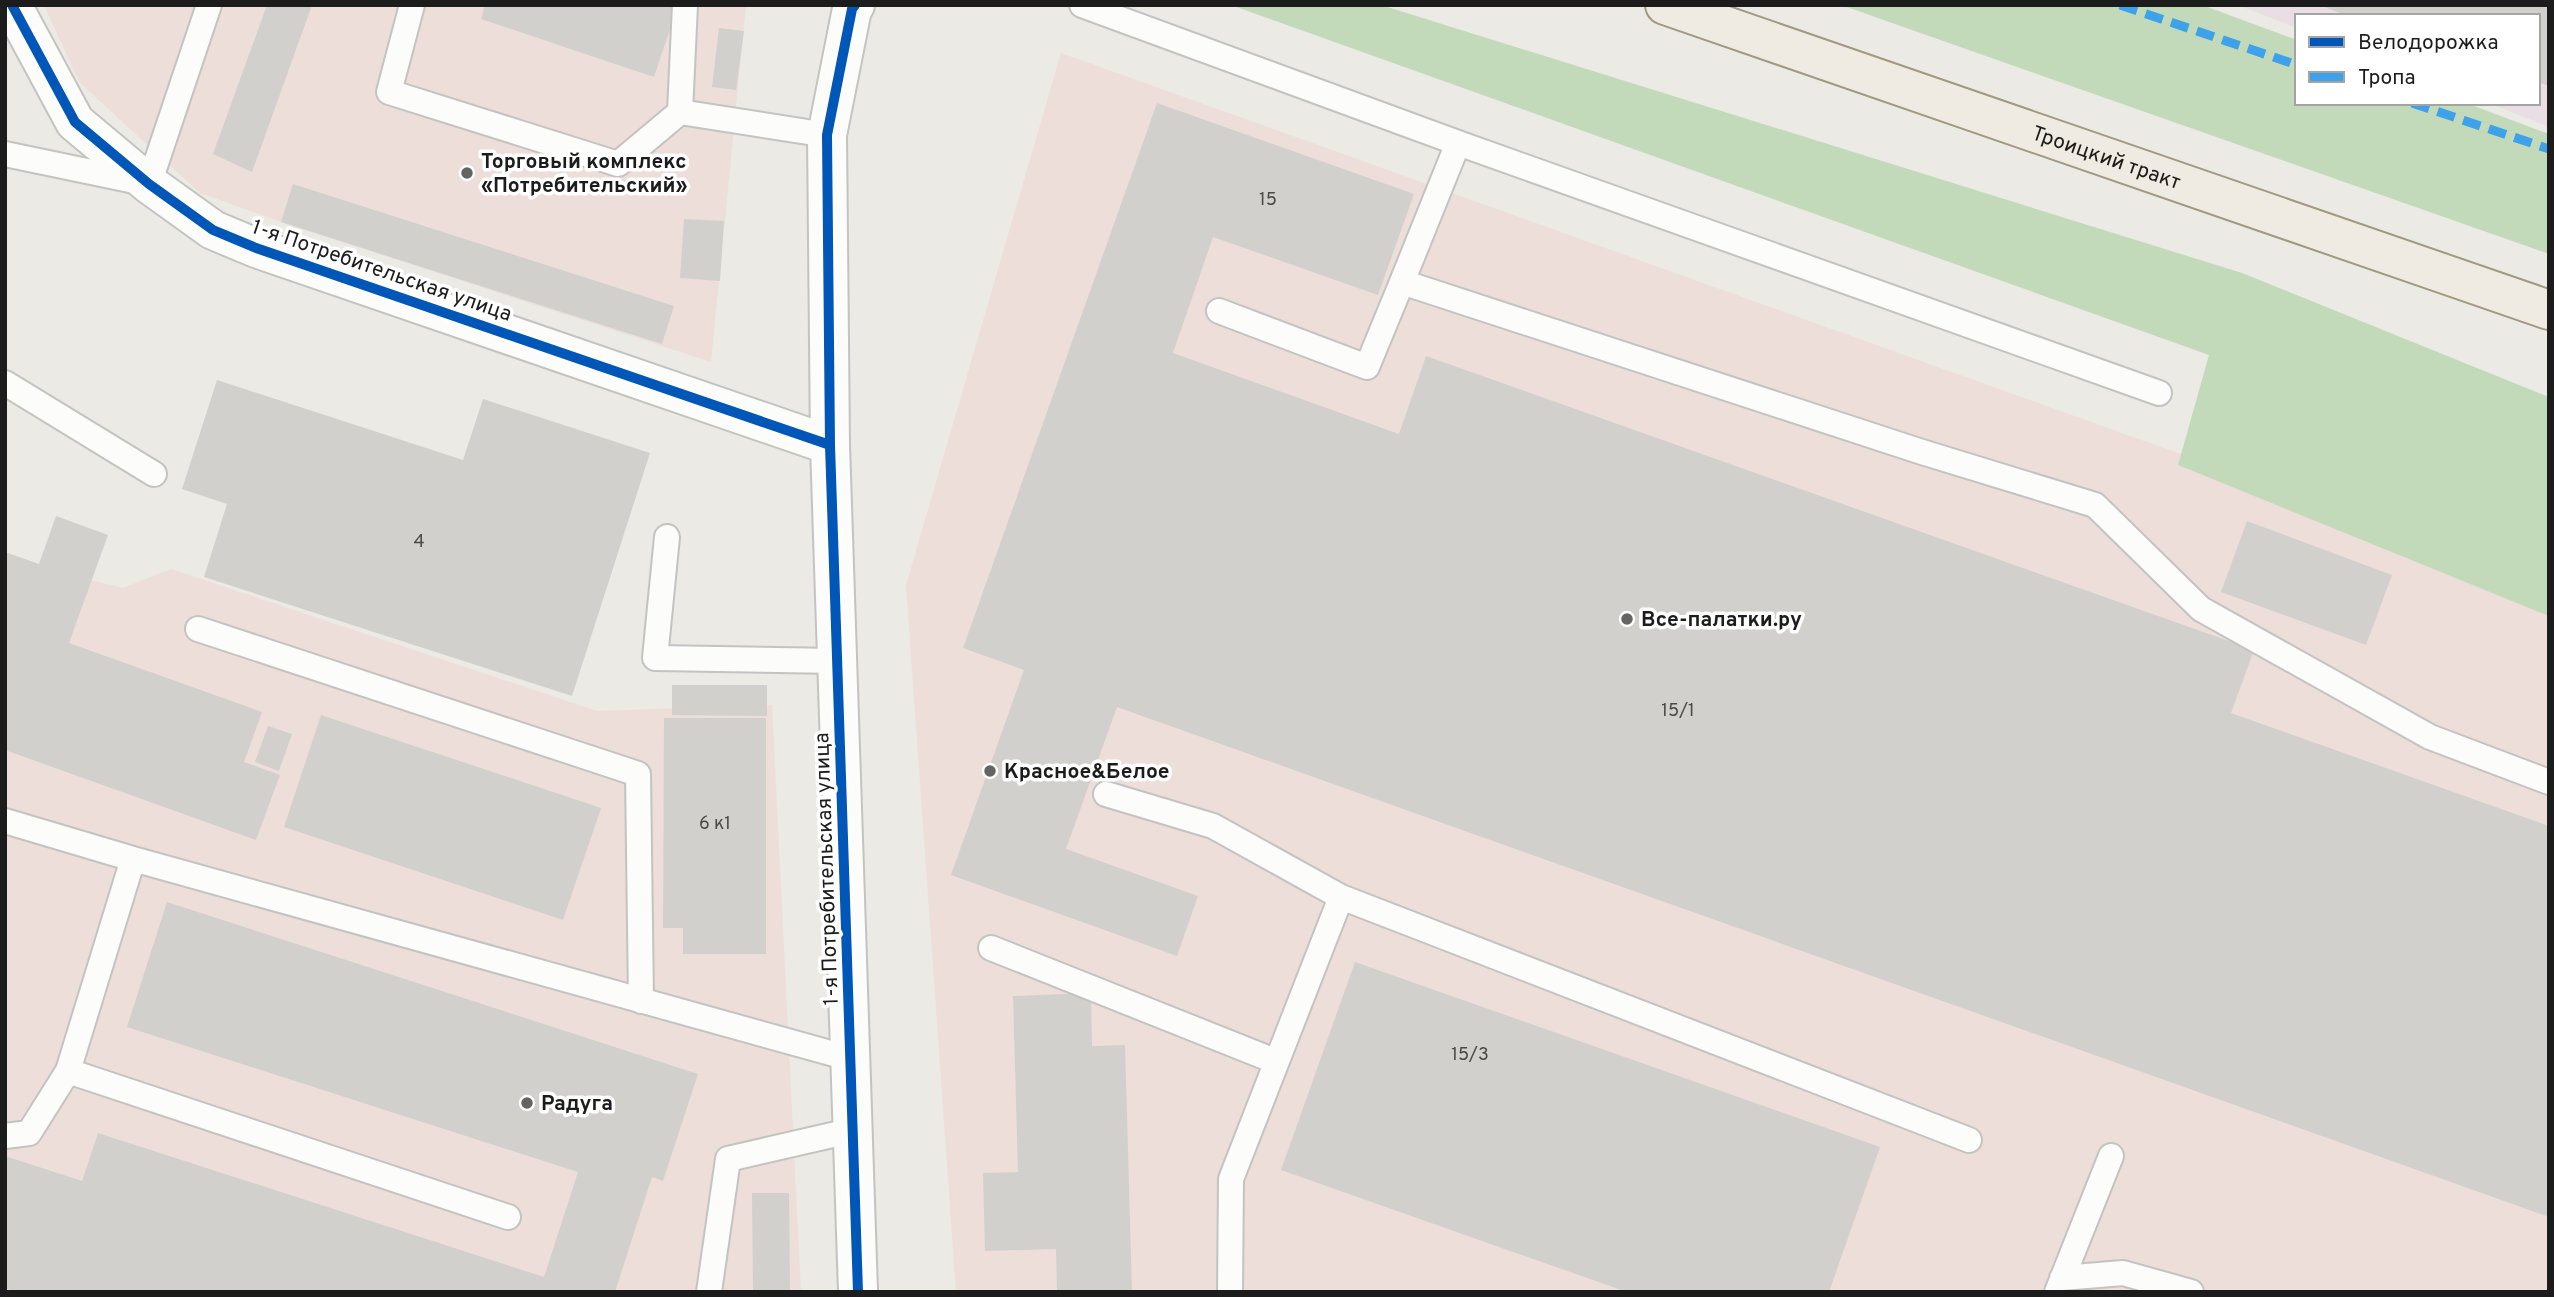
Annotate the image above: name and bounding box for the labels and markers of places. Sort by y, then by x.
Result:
place label: Торговый комплекс «Потребительский» [481,149,688,200]
marker: Торговый комплекс «Потребительский» [459,165,475,181]
place label: Все-палатки.ру [1641,607,1802,634]
marker: Все-палатки.ру [1619,611,1635,627]
place label: Красное&Белое [1004,759,1170,786]
marker: Красное&Белое [982,763,998,779]
place label: Радуга [541,1091,613,1118]
marker: Радуга [519,1095,535,1111]

